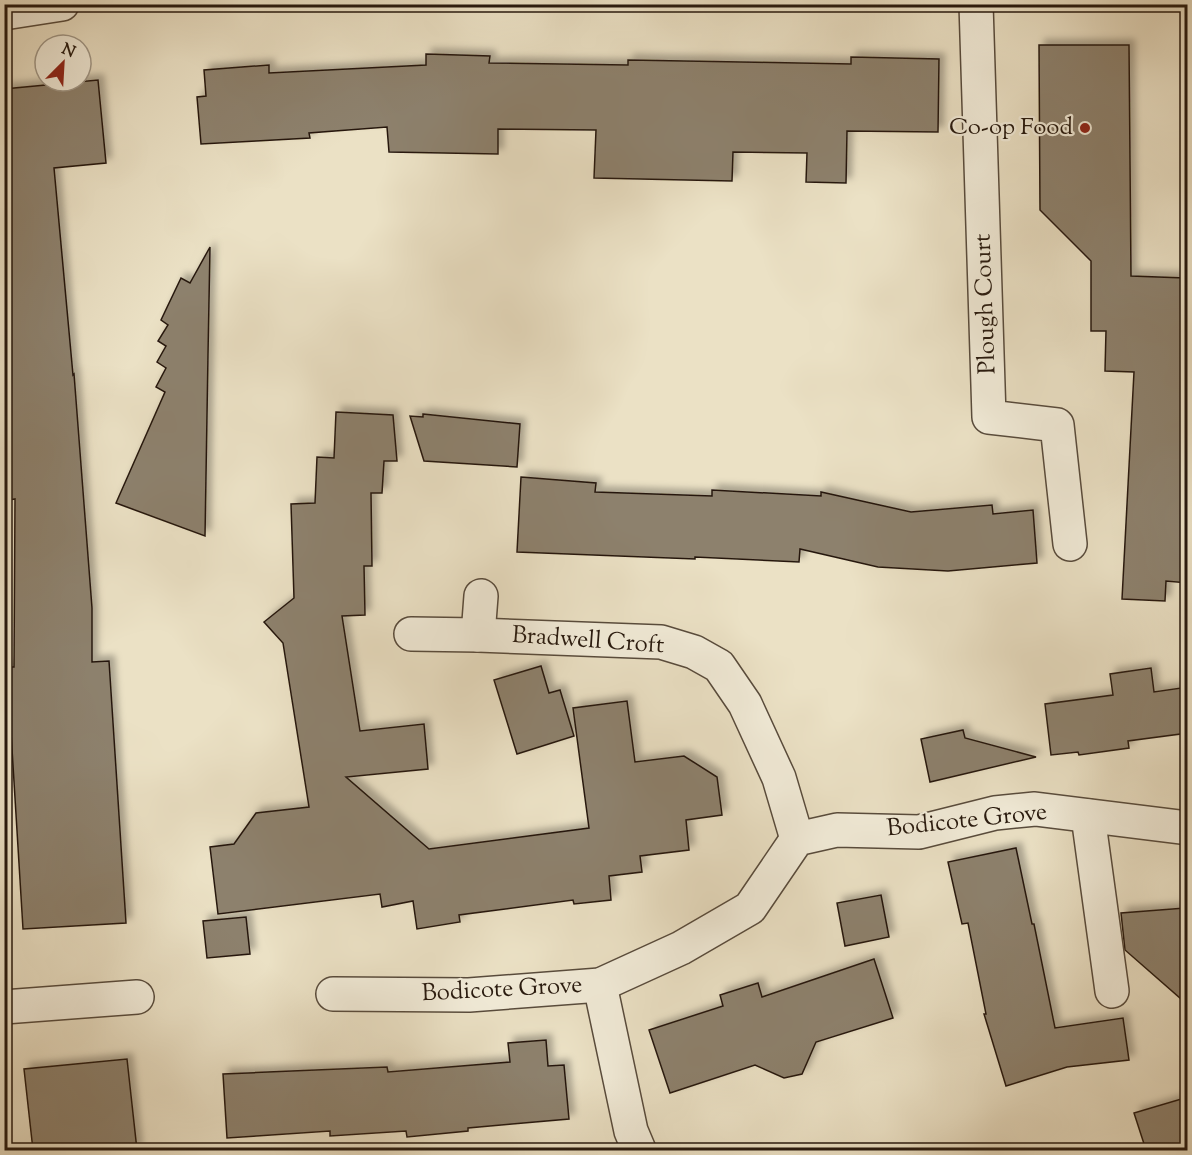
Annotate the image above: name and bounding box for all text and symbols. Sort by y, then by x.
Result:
north arrow [33,33,93,93]
text: N [58,38,79,65]
place label: Co-op Food [949,111,1073,145]
marker: Co-op Food [1078,121,1092,135]
street label: Plough Court [967,233,1005,375]
street label: Bradwell Croft [511,619,665,663]
street label: Bodicote Grove [885,796,1049,846]
street label: Bodicote Grove [421,969,583,1011]

